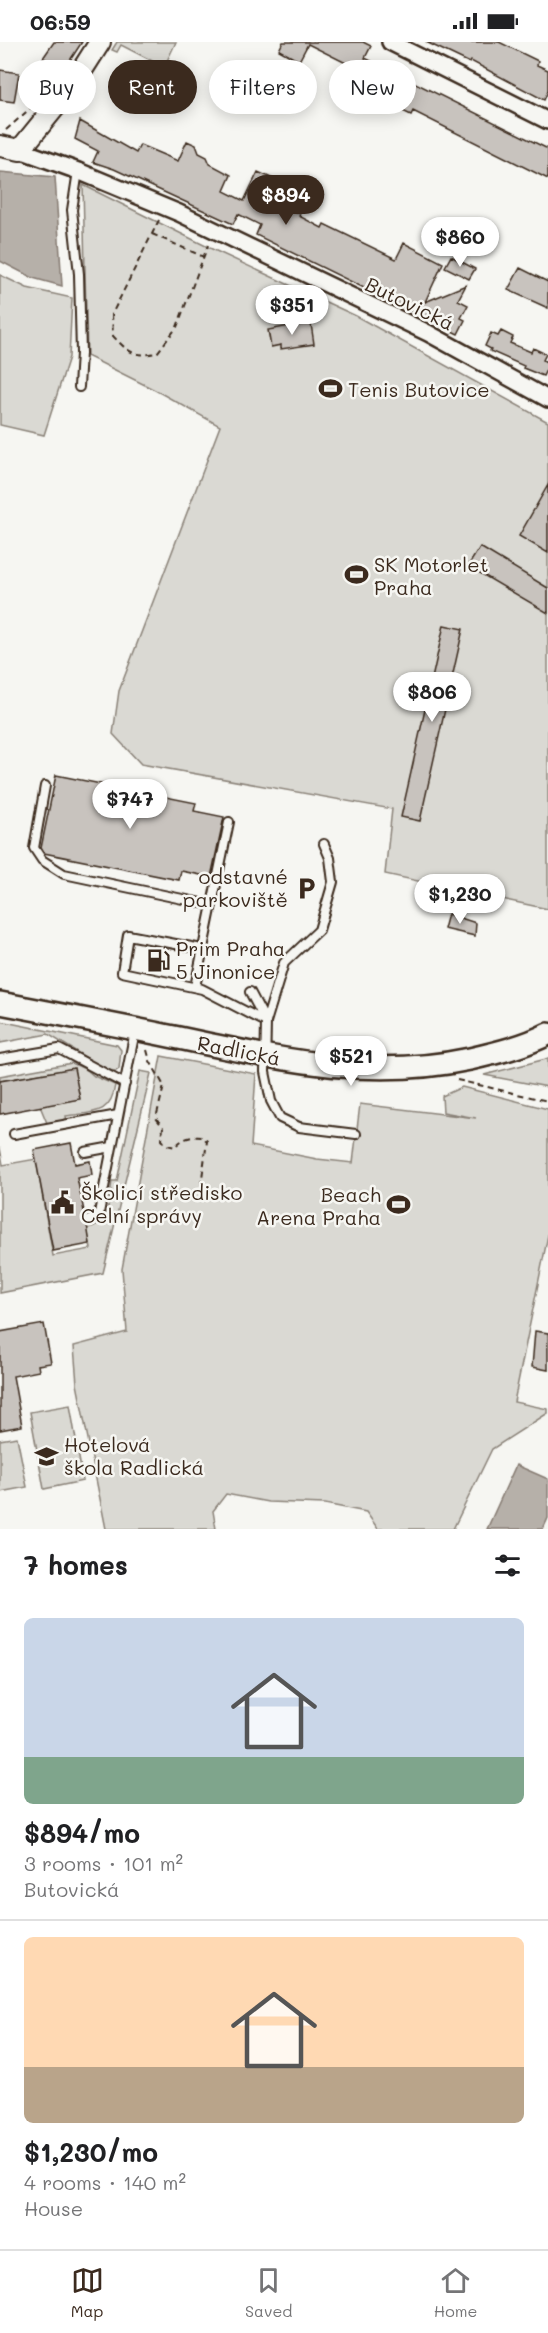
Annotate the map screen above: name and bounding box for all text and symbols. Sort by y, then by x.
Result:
text: 06:59 [30,7,91,36]
chip: Buy [18,60,96,114]
chip: Rent [108,60,197,114]
chip: Filters [209,60,317,114]
chip: New [329,60,416,114]
pin: $894 [250,175,322,226]
text: $894 [261,181,311,207]
pin: $860 [424,217,496,268]
text: $860 [435,223,485,249]
street label: Butovická [361,270,459,336]
pin: $351 [256,285,328,336]
text: $351 [270,291,314,317]
sports icon: Tenis Butovice [317,376,343,402]
place label: Tenis Butovice [348,376,490,402]
place label: SK Motorlet Praha [374,551,489,600]
sports icon: SK Motorlet Praha [343,562,369,588]
pin: $806 [396,672,468,723]
text: $806 [407,678,457,704]
pin: $747 [94,779,166,830]
text: $747 [106,785,154,811]
place label: odstavné parkoviště [183,863,288,912]
pin: $1,230 [411,874,509,925]
parking icon: odstavné parkoviště [293,875,319,901]
text: $1,230 [428,880,492,906]
place label: Prim Praha 5 Jinonice [176,935,285,984]
fuel station icon: Prim Praha 5 Jinonice [145,947,171,973]
street label: Radlická [195,1029,283,1071]
pin: $521 [315,1036,387,1087]
text: $521 [329,1042,373,1068]
place label: Školicí středisko Celní správy [81,1179,242,1228]
place label: Beach Arena Praha [256,1181,381,1230]
public building icon: Školicí středisko Celní správy [50,1190,76,1216]
sports icon: Beach Arena Praha [386,1192,412,1218]
place label: Hotelová škola Radlická [64,1431,204,1480]
school or university icon: Hotelová škola Radlická [33,1443,59,1469]
text: 7 homes [24,1548,128,1582]
icon: filters [491,1549,524,1582]
icon: home [220,1657,328,1765]
text: $894/mo [24,1816,140,1850]
text: 3 rooms · 101 m² [24,1850,183,1876]
text: Butovická [24,1876,120,1902]
icon: home [220,1976,328,2084]
text: $1,230/mo [24,2135,158,2169]
text: 4 rooms · 140 m² [24,2169,186,2195]
text: House [24,2195,83,2221]
tab: Map [71,2264,104,2321]
tab: Saved [245,2264,292,2321]
tab: Home [434,2264,477,2321]

